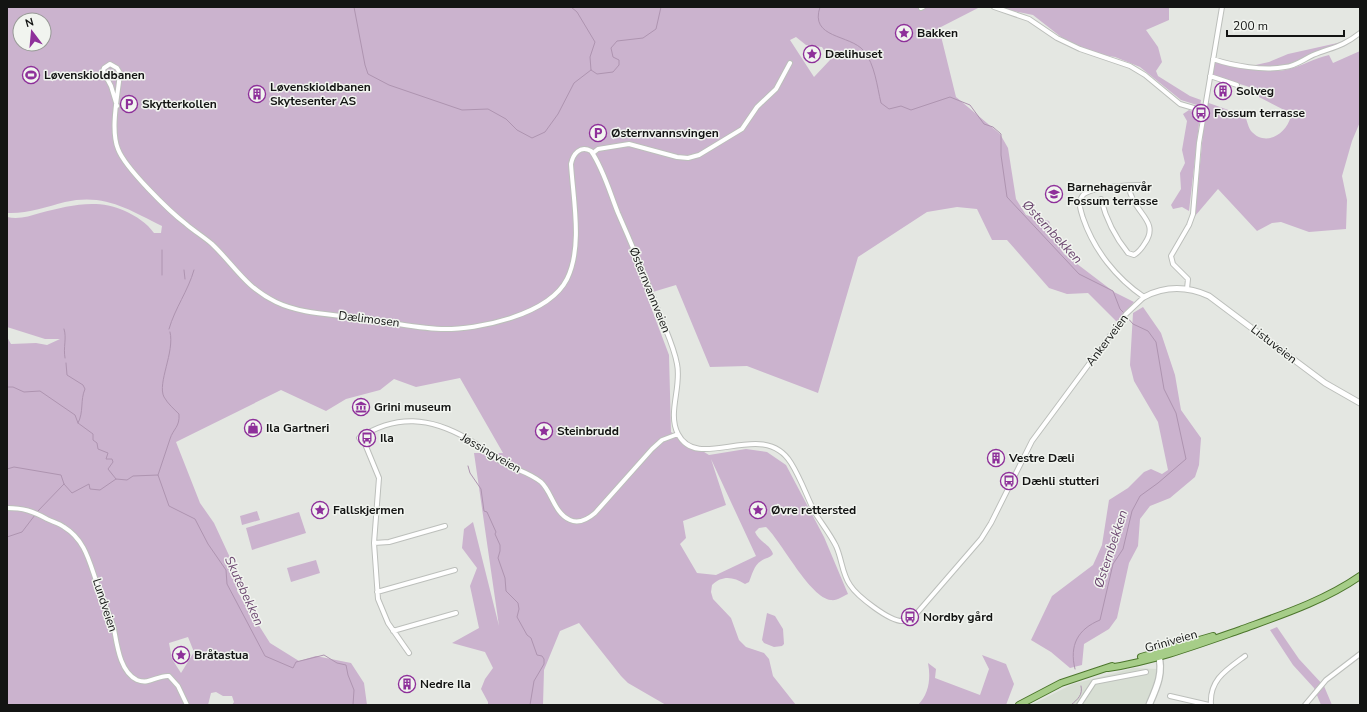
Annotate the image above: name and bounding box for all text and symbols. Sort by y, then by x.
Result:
north arrow [12,12,52,52]
scale bar [1227,12,1344,38]
text: N [23,15,35,31]
text: 200 m [1233,18,1268,34]
place icon: Bakken [894,23,914,43]
place label: Bakken [917,25,958,41]
place icon: Dælihuset [802,44,822,64]
place label: Dælihuset [825,46,883,62]
sports icon: Løvenskioldbanen [21,65,41,85]
place label: Løvenskioldbanen [44,67,145,83]
place label: Løvenskioldbanen Skytesenter AS [270,79,371,109]
building icon: Solveg [1213,81,1233,101]
place label: Solveg [1236,83,1274,99]
building icon: Løvenskioldbanen Skytesenter AS [247,84,267,104]
parking icon: Skytterkollen [119,94,139,114]
place label: Skytterkollen [142,96,217,112]
bus stop icon: Fossum terrasse [1191,103,1211,123]
place label: Fossum terrasse [1214,105,1306,121]
parking icon: Østernvannsvingen [588,123,608,143]
place label: Østernvannsvingen [611,125,719,141]
place label: Barnehagenvår Fossum terrasse [1067,179,1159,209]
school or university icon: Barnehagenvår Fossum terrasse [1044,184,1064,204]
water label: Østernbekken [1018,196,1086,268]
street label: Østernvannveien [626,245,674,335]
street label: Dælimosen [338,307,400,331]
street label: Ankerveien [1082,311,1132,369]
street label: Listuveien [1248,321,1300,367]
museum icon: Grini museum [351,397,371,417]
place label: Grini museum [374,399,451,415]
shop icon: Ila Gartneri [243,418,263,438]
place label: Ila Gartneri [266,420,329,436]
place icon: Steinbrudd [534,421,554,441]
place label: Steinbrudd [557,423,619,439]
bus stop icon: Ila [357,428,377,448]
street label: Jøssingveien [457,429,524,477]
place label: Ila [380,430,394,446]
building icon: Vestre Dæli [986,448,1006,468]
place label: Vestre Dæli [1008,450,1074,466]
bus stop icon: Dæhli stutteri [999,471,1019,491]
place label: Dæhli stutteri [1022,473,1099,489]
place icon: Fallskjermen [310,500,330,520]
place icon: Øvre rettersted [748,500,768,520]
place label: Fallskjermen [333,502,404,518]
place label: Øvre rettersted [771,502,856,518]
water label: Østernbekken [1090,508,1132,590]
water label: Skutebekken [220,553,268,629]
street label: Lundveien [89,576,121,634]
bus stop icon: Nordby gård [900,607,920,627]
place label: Nordby gård [923,609,993,625]
street label: Griniveien [1143,626,1199,656]
place icon: Bråtastua [171,645,191,665]
place label: Bråtastua [194,647,249,663]
building icon: Nedre Ila [397,674,417,694]
place label: Nedre Ila [420,676,471,692]

